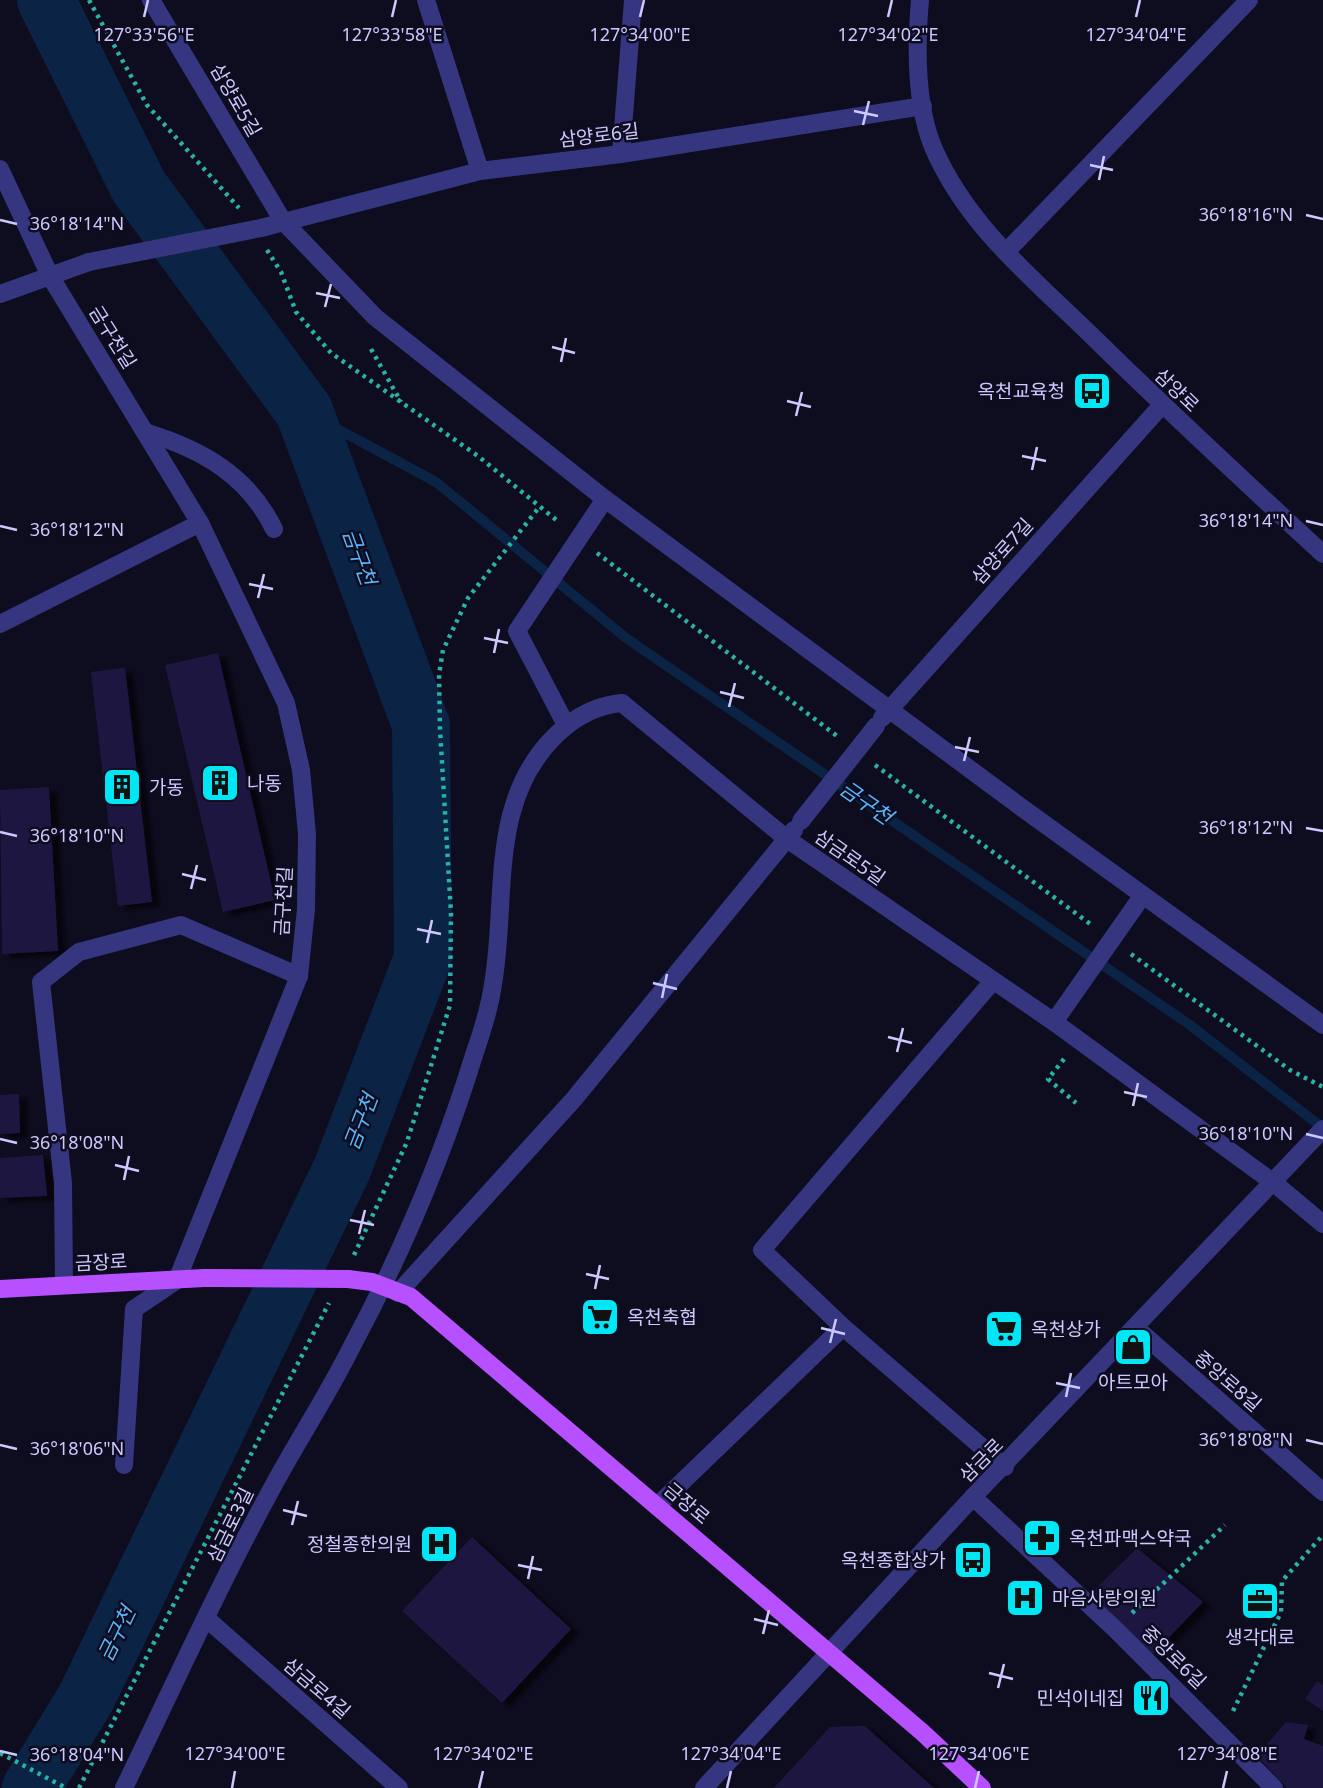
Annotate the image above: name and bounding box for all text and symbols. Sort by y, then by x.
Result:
text: 127°33'56"E [93,22,195,46]
text: 127°33'58"E [341,22,443,46]
text: 127°34'00"E [589,22,691,46]
text: 127°34'02"E [837,22,939,46]
text: 127°34'04"E [1085,22,1187,46]
street label: 삼양로5길 [205,59,267,141]
street label: 삼양로6길 [557,117,641,153]
text: 36°18'16"N [1199,202,1293,226]
text: 36°18'14"N [30,211,124,235]
street label: 금구천길 [83,300,143,374]
street label: 삼양로 [1149,362,1205,418]
bus stop icon: 옥천교육청 [1071,370,1113,412]
place label: 옥천교육청 [978,378,1065,404]
text: 36°18'14"N [1199,508,1293,532]
street label: 삼양로7길 [965,512,1039,590]
text: 36°18'12"N [30,517,124,541]
water label: 금구천 [337,525,384,591]
building icon: 나동 [199,762,241,804]
building icon: 가동 [101,766,143,808]
place label: 나동 [247,770,282,796]
place label: 가동 [149,774,184,800]
water label: 금구천 [835,774,901,832]
text: 36°18'12"N [1199,815,1293,839]
text: 36°18'10"N [30,823,124,847]
street label: 삼금로5길 [809,823,891,891]
street label: 금구천길 [268,865,298,937]
water label: 금구천 [337,1087,384,1154]
text: 36°18'10"N [1199,1121,1293,1145]
text: 36°18'08"N [30,1130,124,1154]
street label: 금장로 [74,1248,128,1276]
supermarket icon: 옥천축협 [579,1296,621,1338]
place label: 옥천축협 [627,1304,697,1330]
supermarket icon: 옥천상가 [983,1308,1025,1350]
place label: 옥천상가 [1031,1316,1101,1342]
shop icon: 아트모아 [1112,1326,1154,1368]
street label: 중앙로8길 [1189,1345,1267,1417]
place label: 아트모아 [1098,1369,1168,1395]
text: 36°18'08"N [1199,1427,1293,1451]
street label: 삼금로 [953,1432,1009,1488]
text: 36°18'06"N [30,1436,124,1460]
street label: 금장로 [659,1476,715,1530]
street label: 삼금로3길 [201,1483,259,1567]
pharmacy icon: 옥천파맥스약국 [1021,1517,1063,1559]
hospital icon: 정철종한의원 [418,1523,460,1565]
place label: 옥천파맥스약국 [1069,1525,1191,1551]
place label: 정철종한의원 [307,1531,412,1557]
bus stop icon: 옥천종합상가 [952,1539,994,1581]
place label: 옥천종합상가 [841,1547,946,1573]
hospital icon: 마음사랑의원 [1004,1577,1046,1619]
office icon: 생각대로 [1239,1580,1281,1622]
place label: 마음사랑의원 [1052,1585,1157,1611]
water label: 금구천 [91,1599,143,1666]
street label: 중앙로6길 [1136,1620,1212,1694]
place label: 생각대로 [1225,1624,1295,1650]
street label: 삼금로4길 [278,1652,356,1724]
restaurant icon: 민석이네집 [1130,1677,1172,1719]
place label: 민석이네집 [1037,1685,1124,1711]
text: 127°34'00"E [184,1741,286,1765]
text: 127°34'02"E [432,1741,534,1765]
text: 127°34'04"E [680,1741,782,1765]
text: 127°34'06"E [928,1741,1030,1765]
text: 127°34'08"E [1176,1741,1278,1765]
text: 36°18'04"N [30,1742,124,1766]

